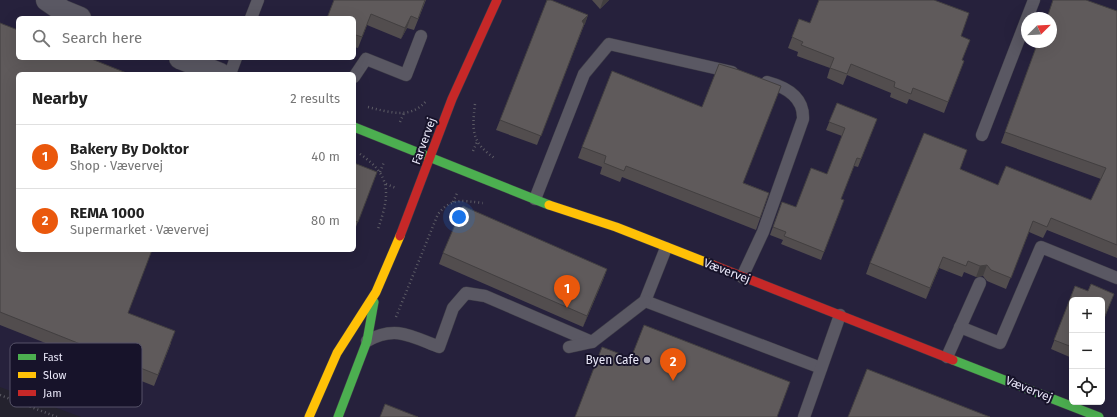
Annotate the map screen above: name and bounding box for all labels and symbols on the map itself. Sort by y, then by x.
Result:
north arrow [1021,12,1057,48]
street label: Farvervej [409,116,439,166]
your location [449,207,469,227]
street label: Vævervej [702,256,752,286]
pin: 1 [554,275,580,308]
legend [10,343,142,407]
pin: 2 [660,348,686,381]
text: Fast [43,351,63,364]
place label: Byen Cafe [586,353,639,367]
marker: Byen Cafe [642,355,652,365]
text: Slow [43,369,67,382]
street label: Vævervej [1004,373,1054,405]
text: Jam [43,387,62,400]

